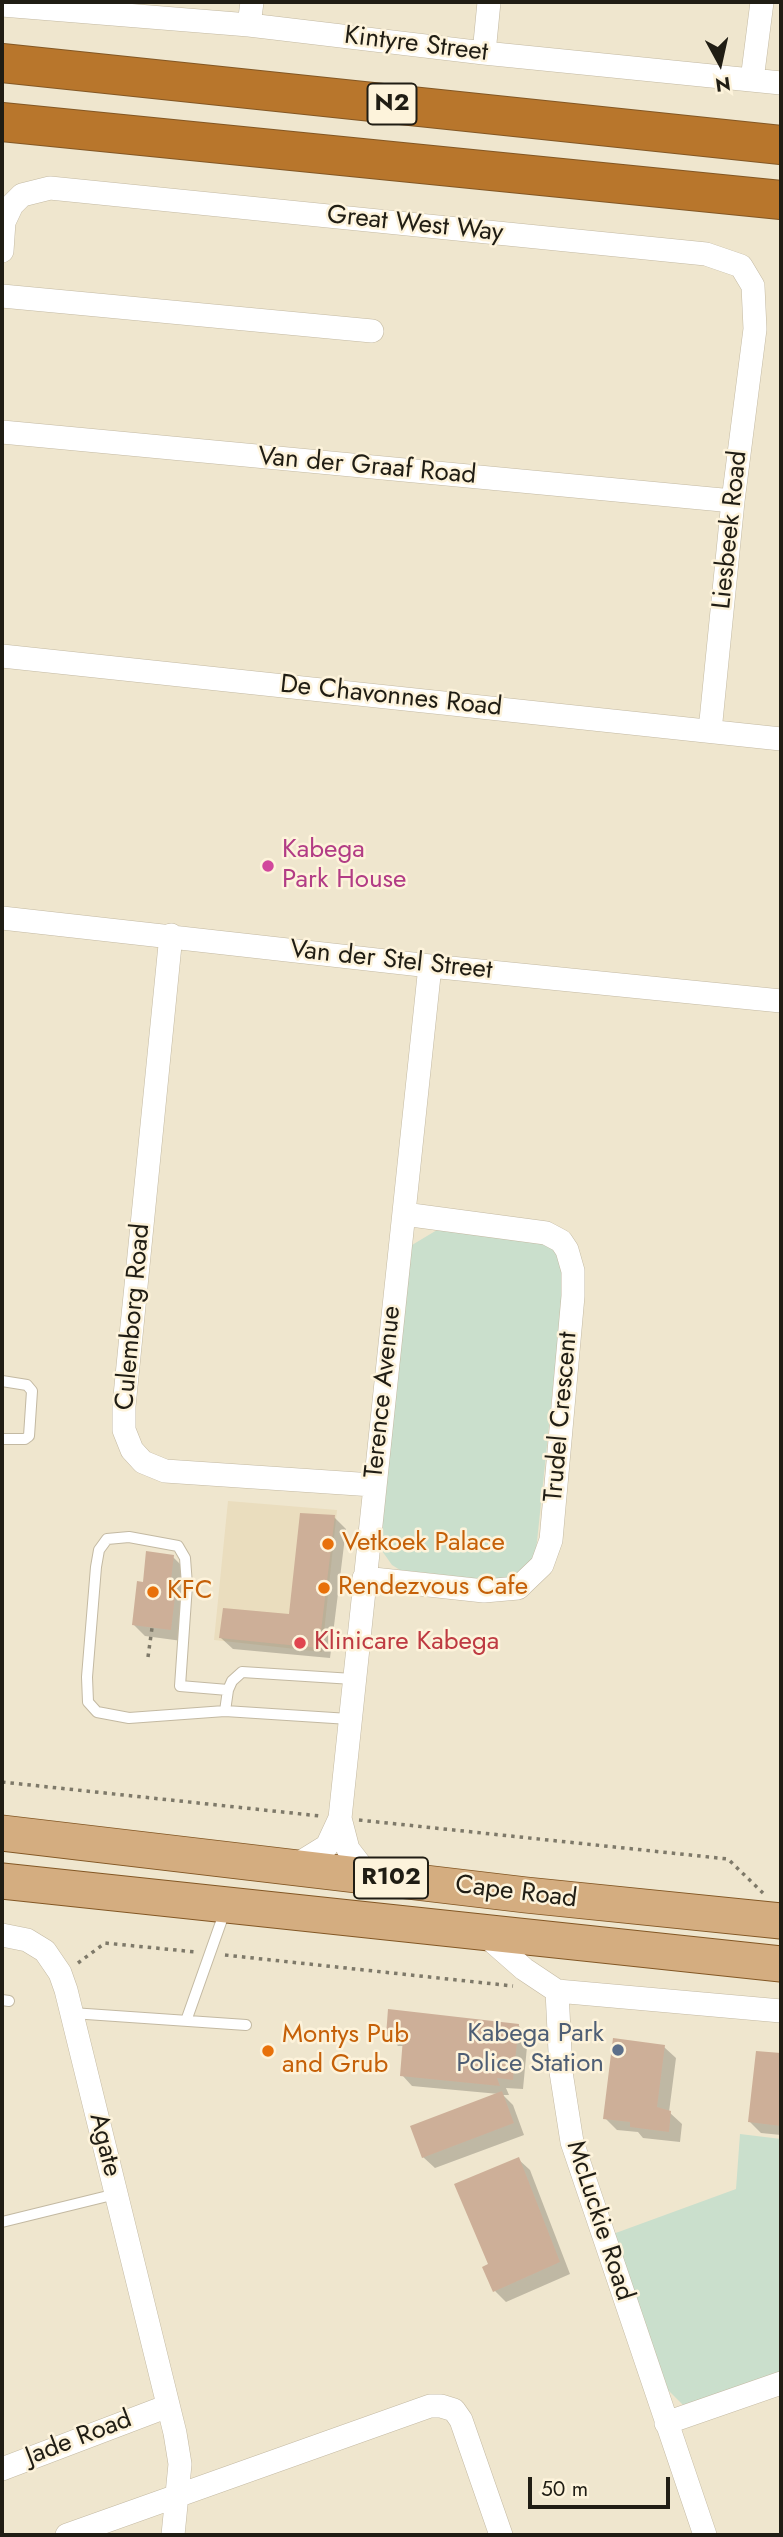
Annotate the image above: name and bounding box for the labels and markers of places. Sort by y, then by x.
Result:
place label: Kabega Park House [282,835,406,896]
marker: Kabega Park House [260,858,276,874]
place label: Vetkoek Palace [342,1528,505,1560]
marker: Vetkoek Palace [320,1536,336,1552]
place label: Rendezvous Cafe [338,1572,528,1604]
place label: KFC [167,1576,212,1608]
marker: Rendezvous Cafe [316,1580,332,1596]
marker: KFC [145,1584,161,1600]
place label: Klinicare Kabega [314,1627,499,1659]
marker: Klinicare Kabega [292,1635,308,1651]
place label: Kabega Park Police Station [456,2019,604,2080]
place label: Montys Pub and Grub [282,2020,409,2082]
marker: Kabega Park Police Station [610,2042,626,2058]
marker: Montys Pub and Grub [260,2043,276,2059]

